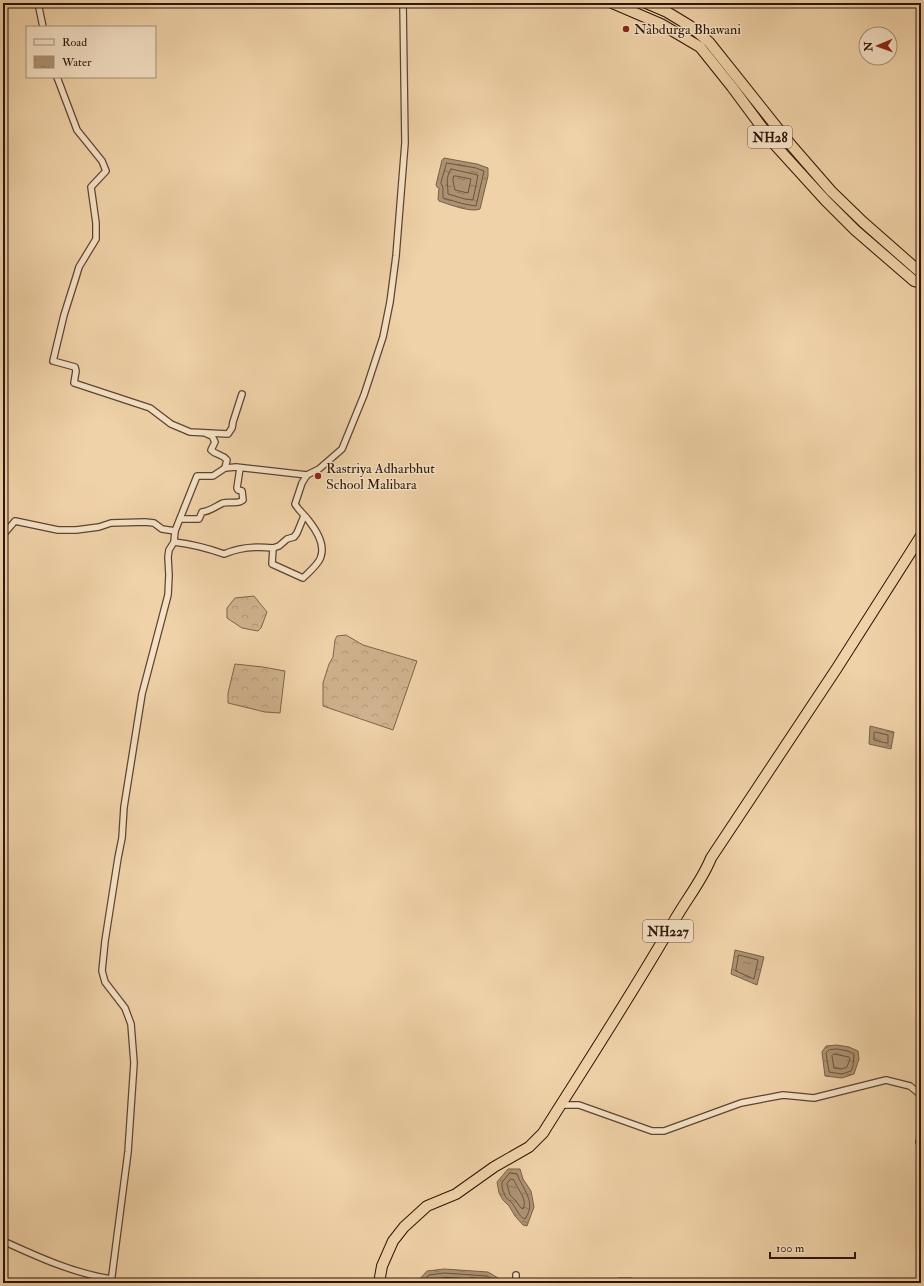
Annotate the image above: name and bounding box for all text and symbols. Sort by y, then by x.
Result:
place label: Nabdurga Bhawani [634,21,741,38]
marker: Nabdurga Bhawani [621,24,631,34]
legend [26,26,156,78]
north arrow [858,26,898,66]
text: Road [62,35,87,50]
text: N [862,40,875,52]
text: Water [61,55,92,70]
road number: NH28 [748,126,792,148]
place label: Rastriya Adharbhut School Malibara [326,460,435,493]
marker: Rastriya Adharbhut School Malibara [313,471,323,481]
road number: NH227 [643,920,693,942]
scale bar [770,1234,855,1260]
text: 100 m [776,1241,805,1256]

